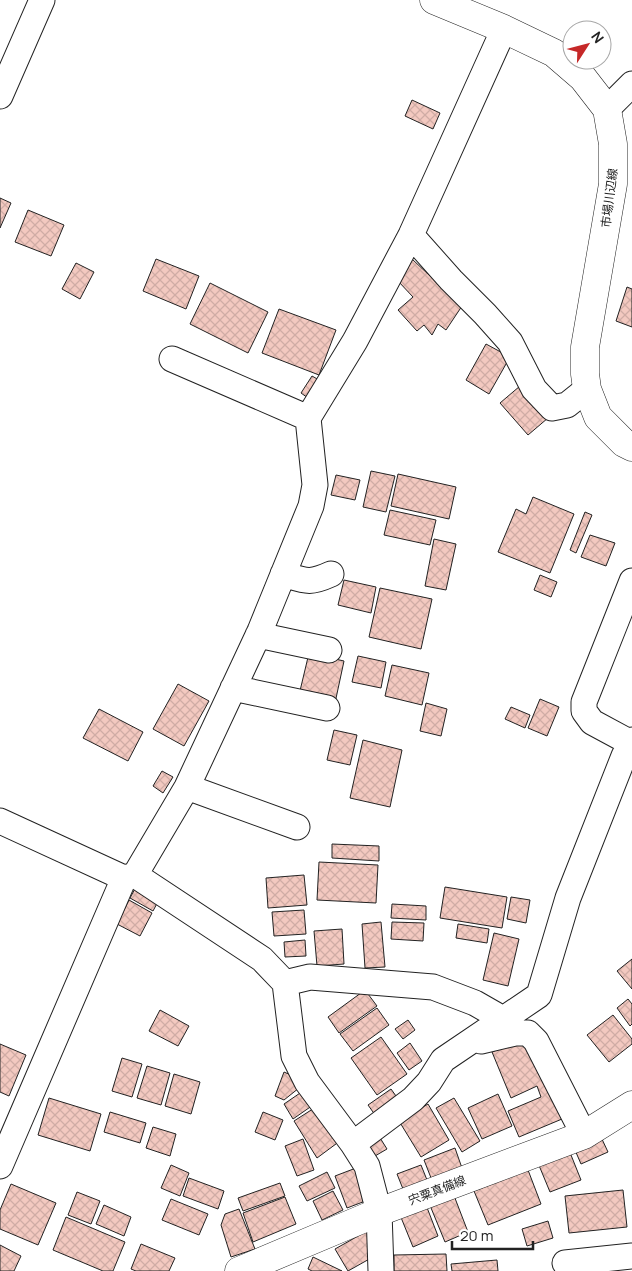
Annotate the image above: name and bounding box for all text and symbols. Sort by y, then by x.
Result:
north arrow [562,20,612,70]
text: N [587,27,609,47]
street label: 市場川辺線 [597,167,621,229]
street label: 宍粟真備線 [406,1171,468,1209]
scale bar [452,1218,533,1250]
text: 20 m [460,1225,493,1246]

